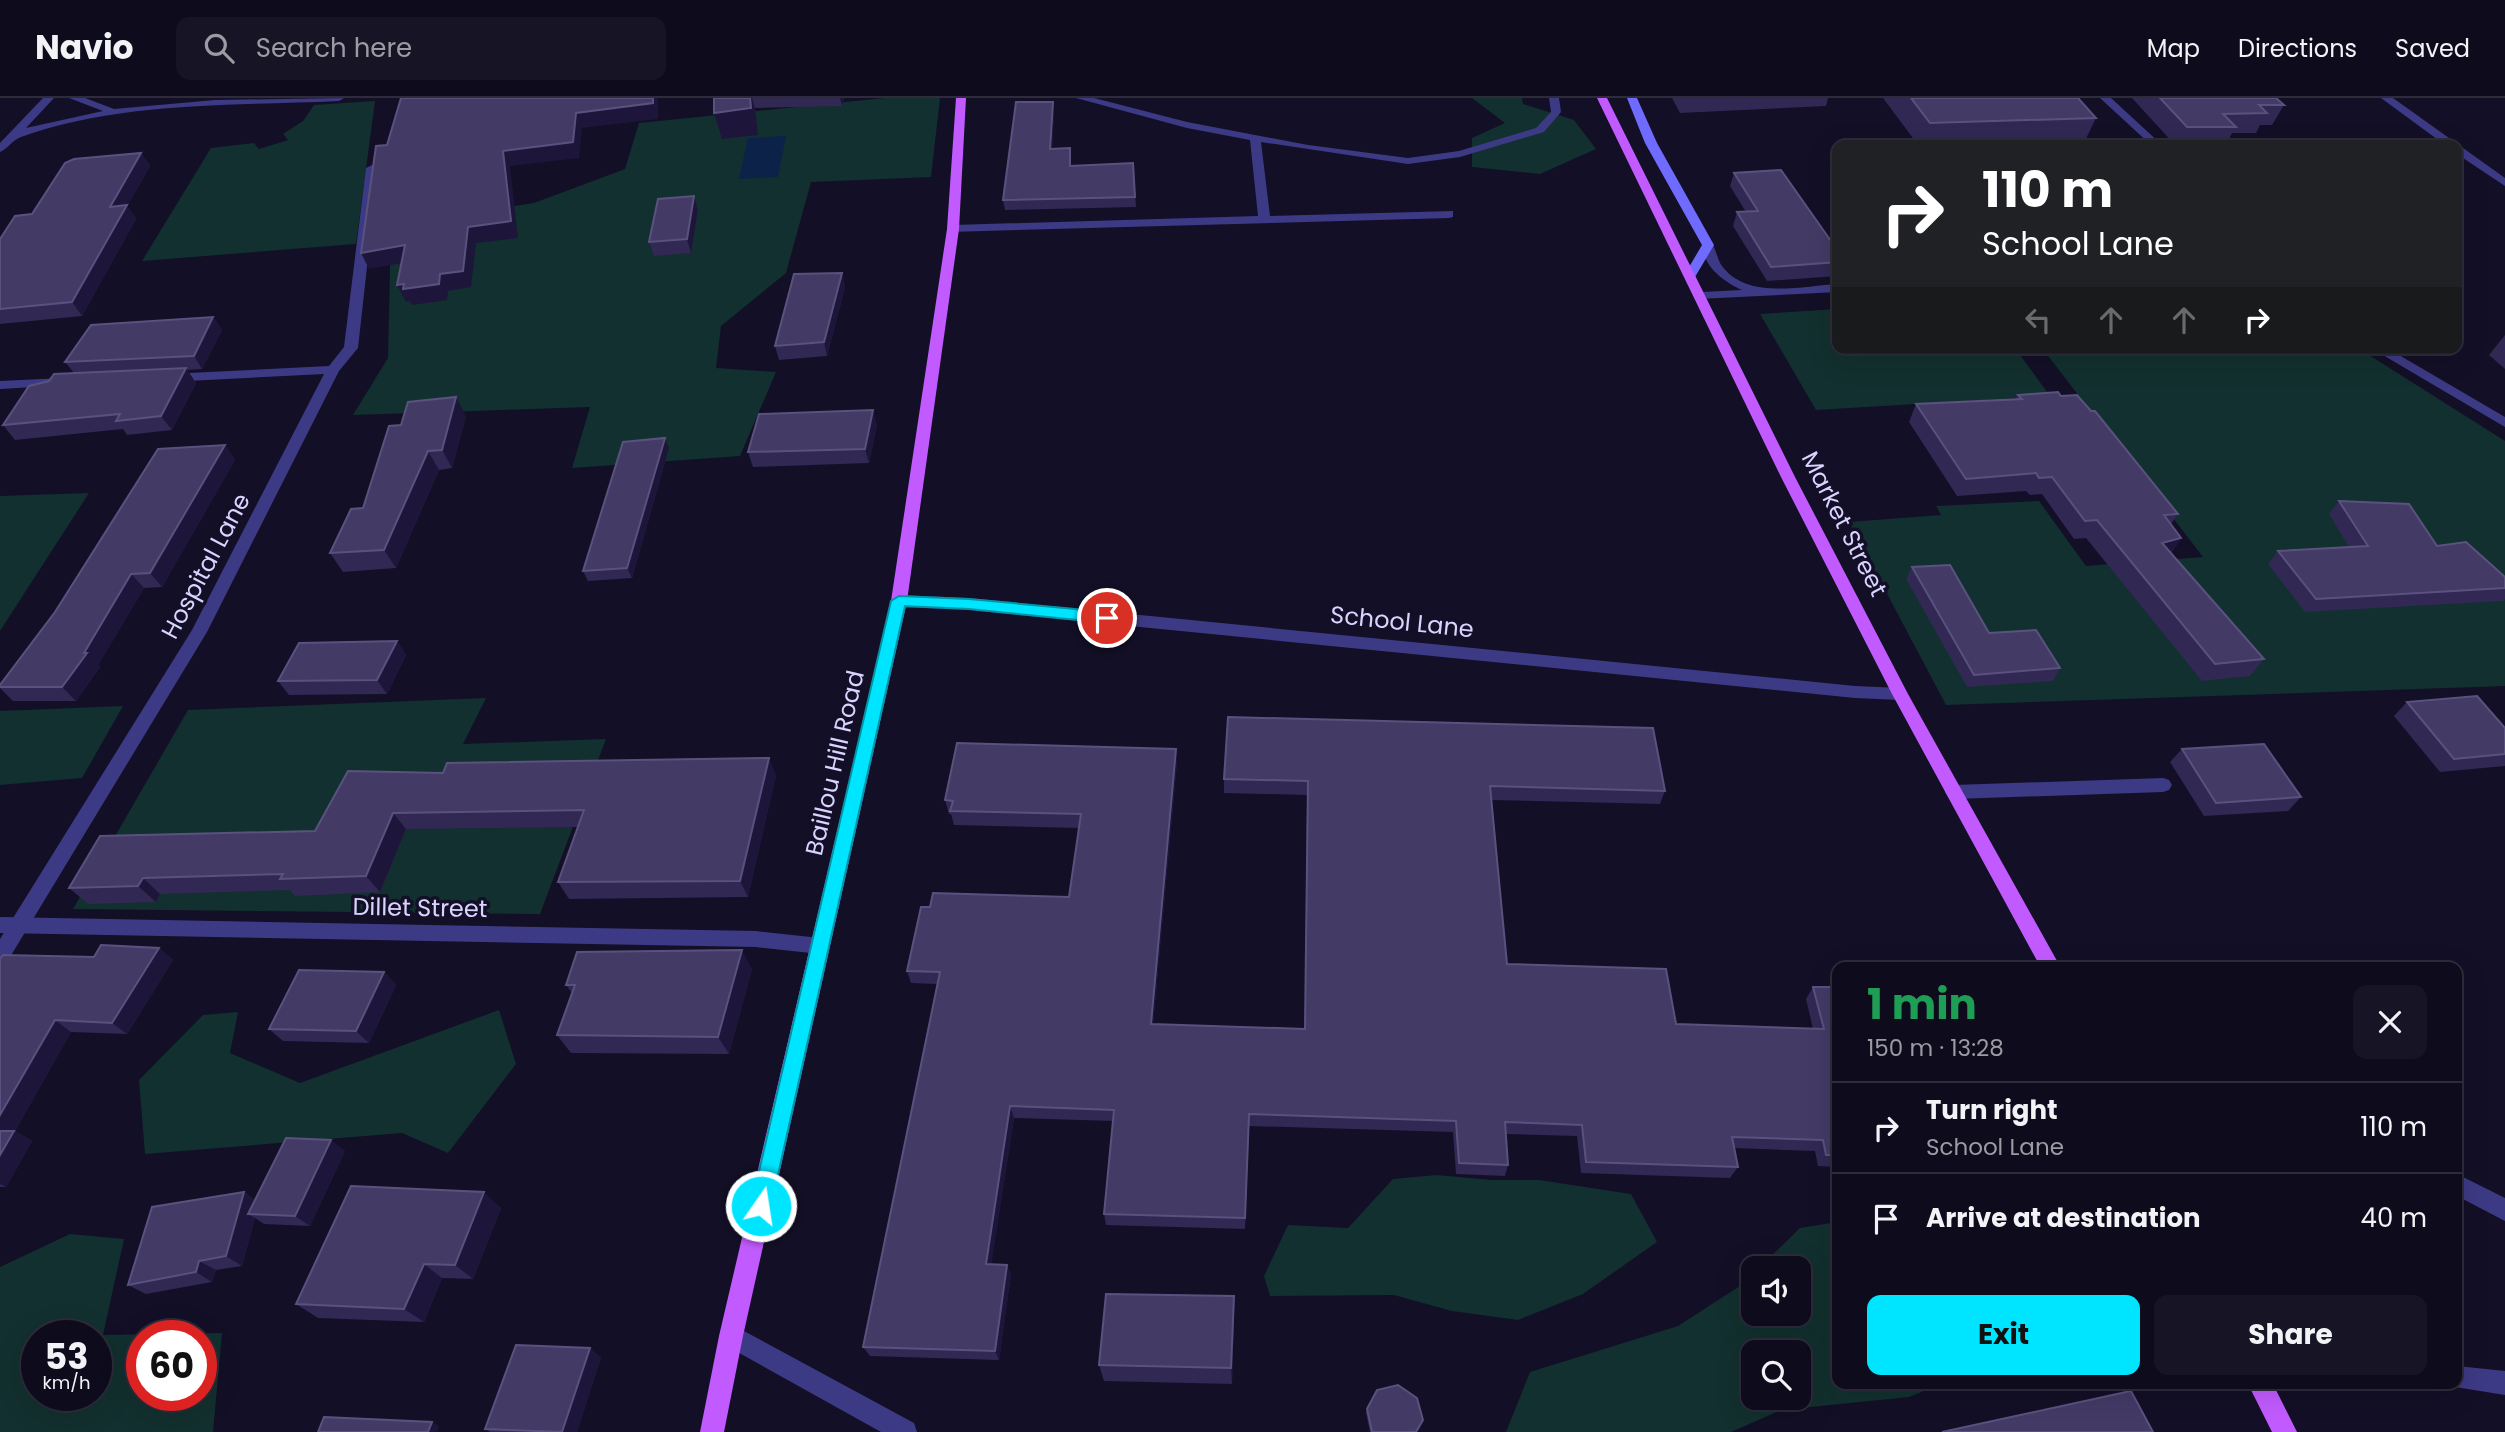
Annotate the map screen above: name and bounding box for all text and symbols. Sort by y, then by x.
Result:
search box [176,17,666,80]
text: Navio [35,24,134,71]
icon: search [200,29,238,67]
text: Search here [256,30,412,66]
text: Map [2147,32,2200,65]
text: Directions [2238,32,2357,65]
text: Saved [2395,32,2470,65]
text: 110 m [1982,156,2113,224]
icon: right [1867,168,1958,259]
text: School Lane [1982,221,2174,266]
icon: left [2019,301,2057,339]
icon: ahead [2092,301,2130,339]
icon: ahead [2165,301,2203,339]
icon: right [2238,301,2276,339]
street label: Market Street [1794,446,1895,602]
street label: Hospital Lane [153,487,258,644]
pin [1077,588,1137,648]
street label: School Lane [1329,598,1475,645]
icon: arrive [1088,599,1126,637]
street label: Baillou Hill Road [797,667,872,859]
street label: Dillet Street [352,890,488,925]
text: 1 min [1867,975,1977,1034]
button: close [2353,985,2427,1059]
text: 150 m · 13:28 [1867,1032,2004,1064]
text: Turn right [1926,1092,2058,1128]
icon: right [1867,1109,1905,1147]
text: 110 m [2360,1109,2427,1145]
text: School Lane [1926,1131,2064,1163]
position arrow [724,1169,798,1243]
icon: arrive [1867,1200,1905,1238]
text: Arrive at destination [1926,1200,2201,1236]
text: 40 m [2361,1200,2427,1236]
map controls [1741,1256,1811,1410]
button: sound [1741,1256,1811,1326]
button: Exit [1867,1295,2140,1375]
button: Share [2154,1295,2427,1375]
speed limit sign: 60 [126,1320,217,1411]
text: 53 [45,1332,88,1381]
button: search [1741,1340,1811,1410]
text: km/h [43,1370,90,1395]

